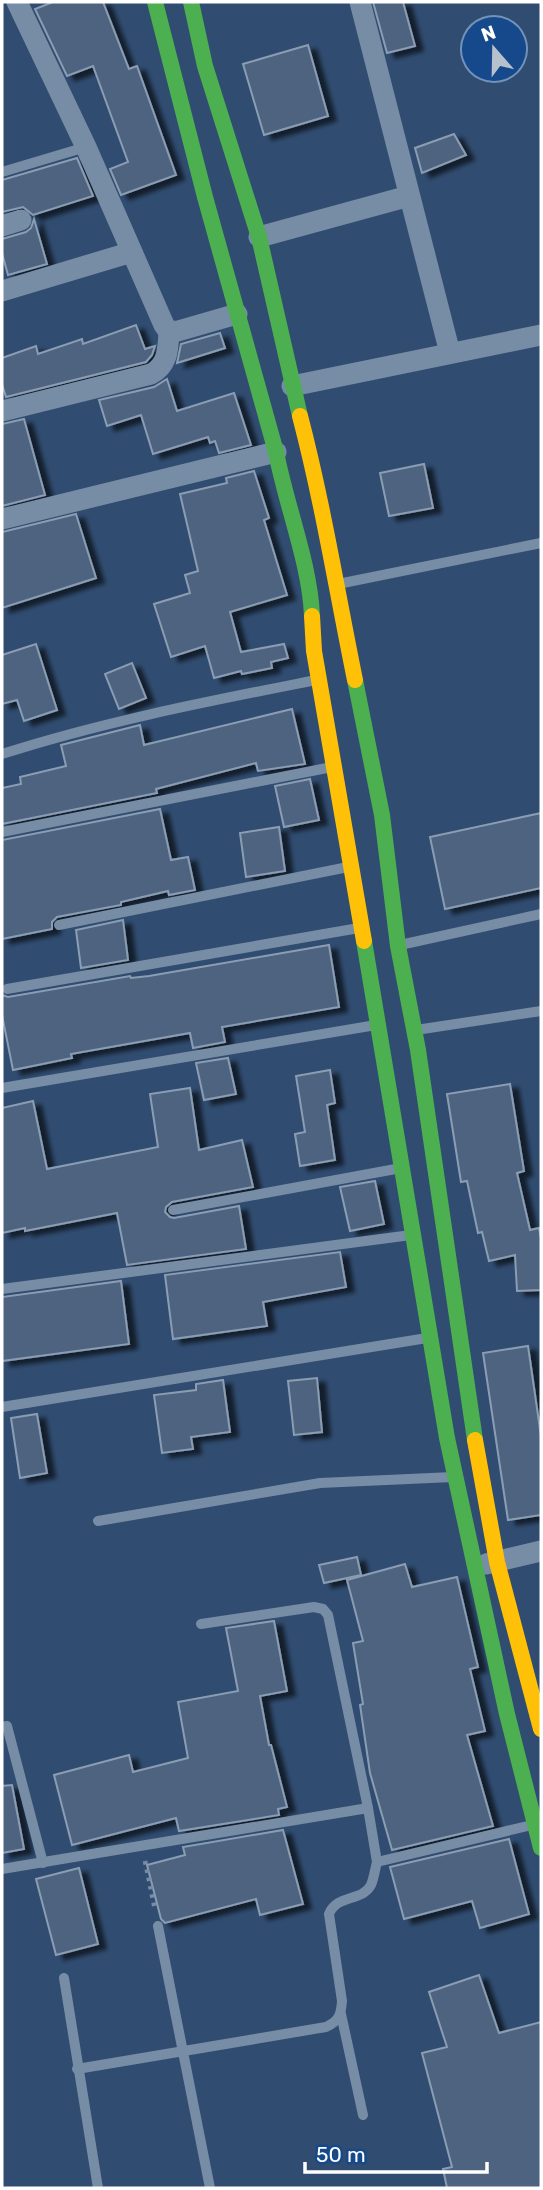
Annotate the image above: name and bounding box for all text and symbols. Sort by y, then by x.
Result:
north arrow [459,14,529,84]
text: N [478,20,499,47]
scale bar [305,2130,487,2174]
text: 50 m [316,2142,366,2167]

